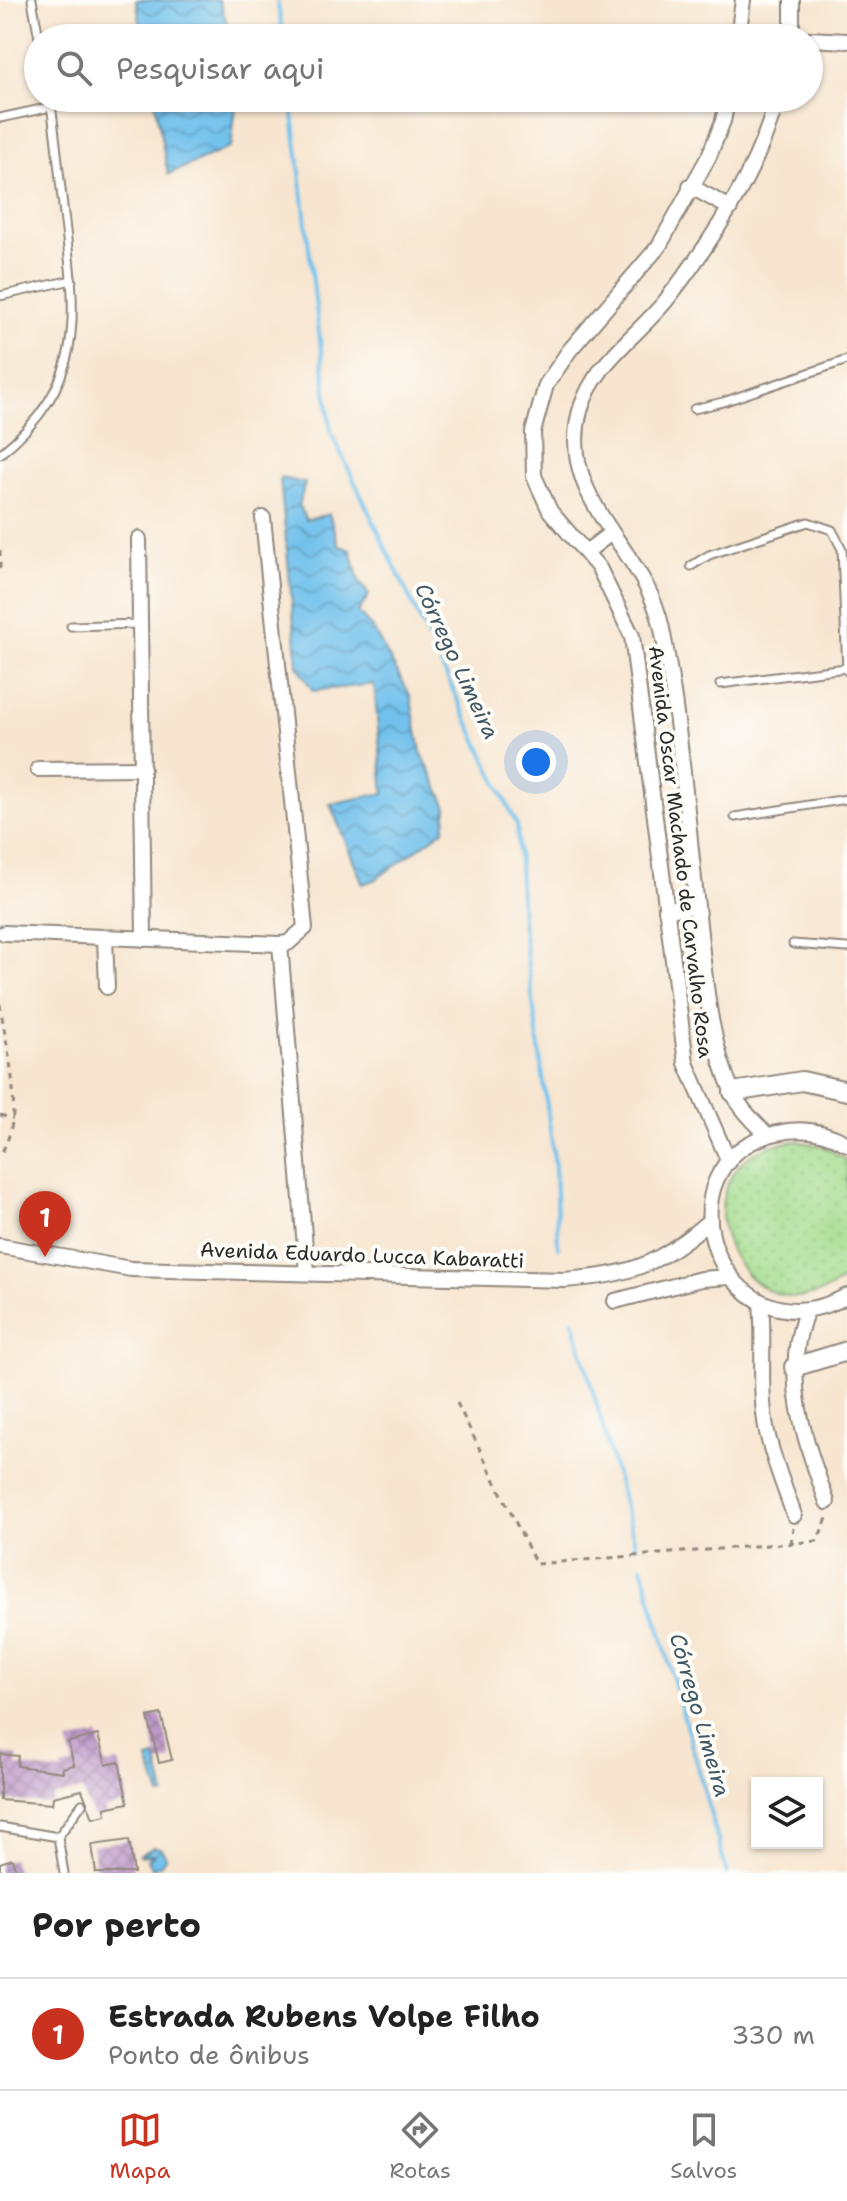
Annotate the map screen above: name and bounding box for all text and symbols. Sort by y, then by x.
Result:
search box [24,24,823,112]
icon: search [52,46,96,90]
text: Pesquisar aqui [116,48,325,89]
water label: Córrego Limeira [408,578,506,744]
street label: Avenida Oscar Machado de Carvalho Rosa [643,644,719,1060]
your location [516,742,556,782]
pin: 1 [19,1191,71,1257]
street label: Avenida Eduardo Lucca Kabaratti [199,1236,525,1274]
water label: Córrego Limeira [663,1630,737,1800]
map controls [751,1777,823,1849]
button: layers [751,1777,823,1849]
text: Por perto [32,1902,201,1948]
text: Estrada Rubens Volpe Filho [108,1996,540,2037]
text: 1 [52,2017,64,2052]
text: 330 m [731,2017,815,2052]
text: Ponto de ônibus [108,2037,310,2072]
tab: Mapa [110,2108,170,2185]
tab: Rotas [390,2108,451,2185]
tab: Salvos [670,2108,737,2185]

